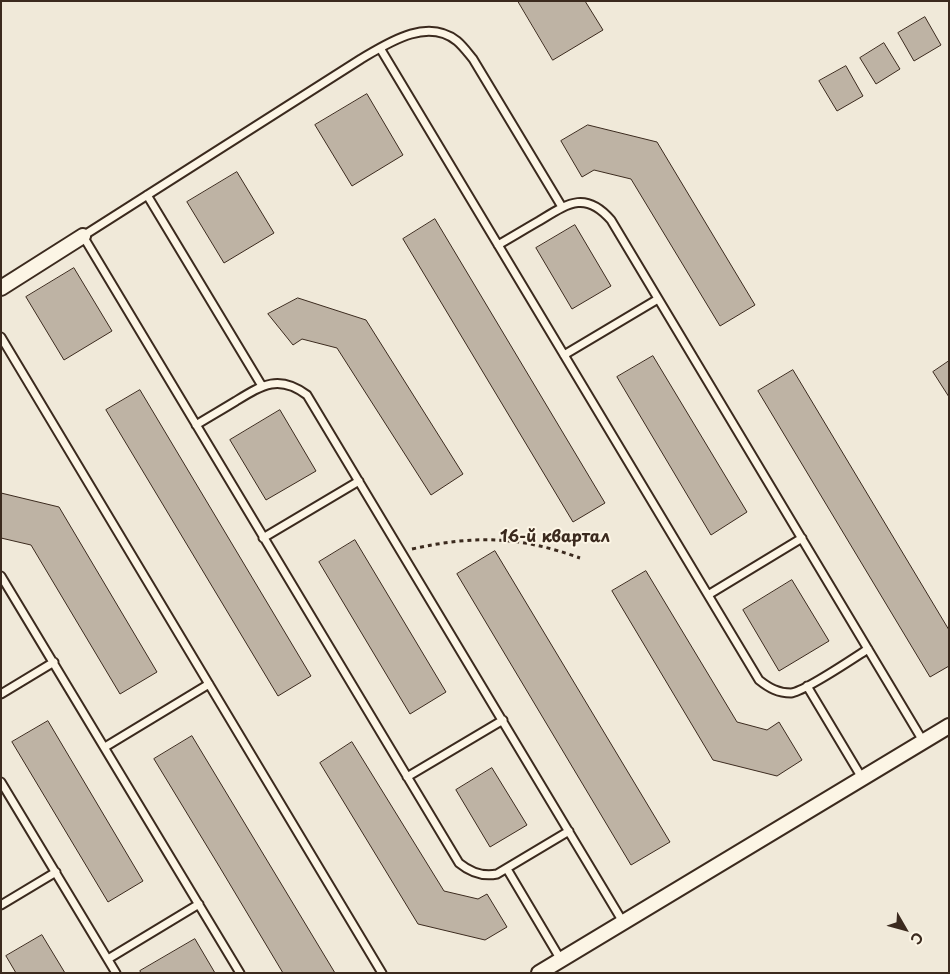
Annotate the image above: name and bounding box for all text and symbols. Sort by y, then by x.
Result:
district label: 16-й квартал [500,528,610,548]
north arrow [880,904,930,954]
text: С [906,928,929,949]

